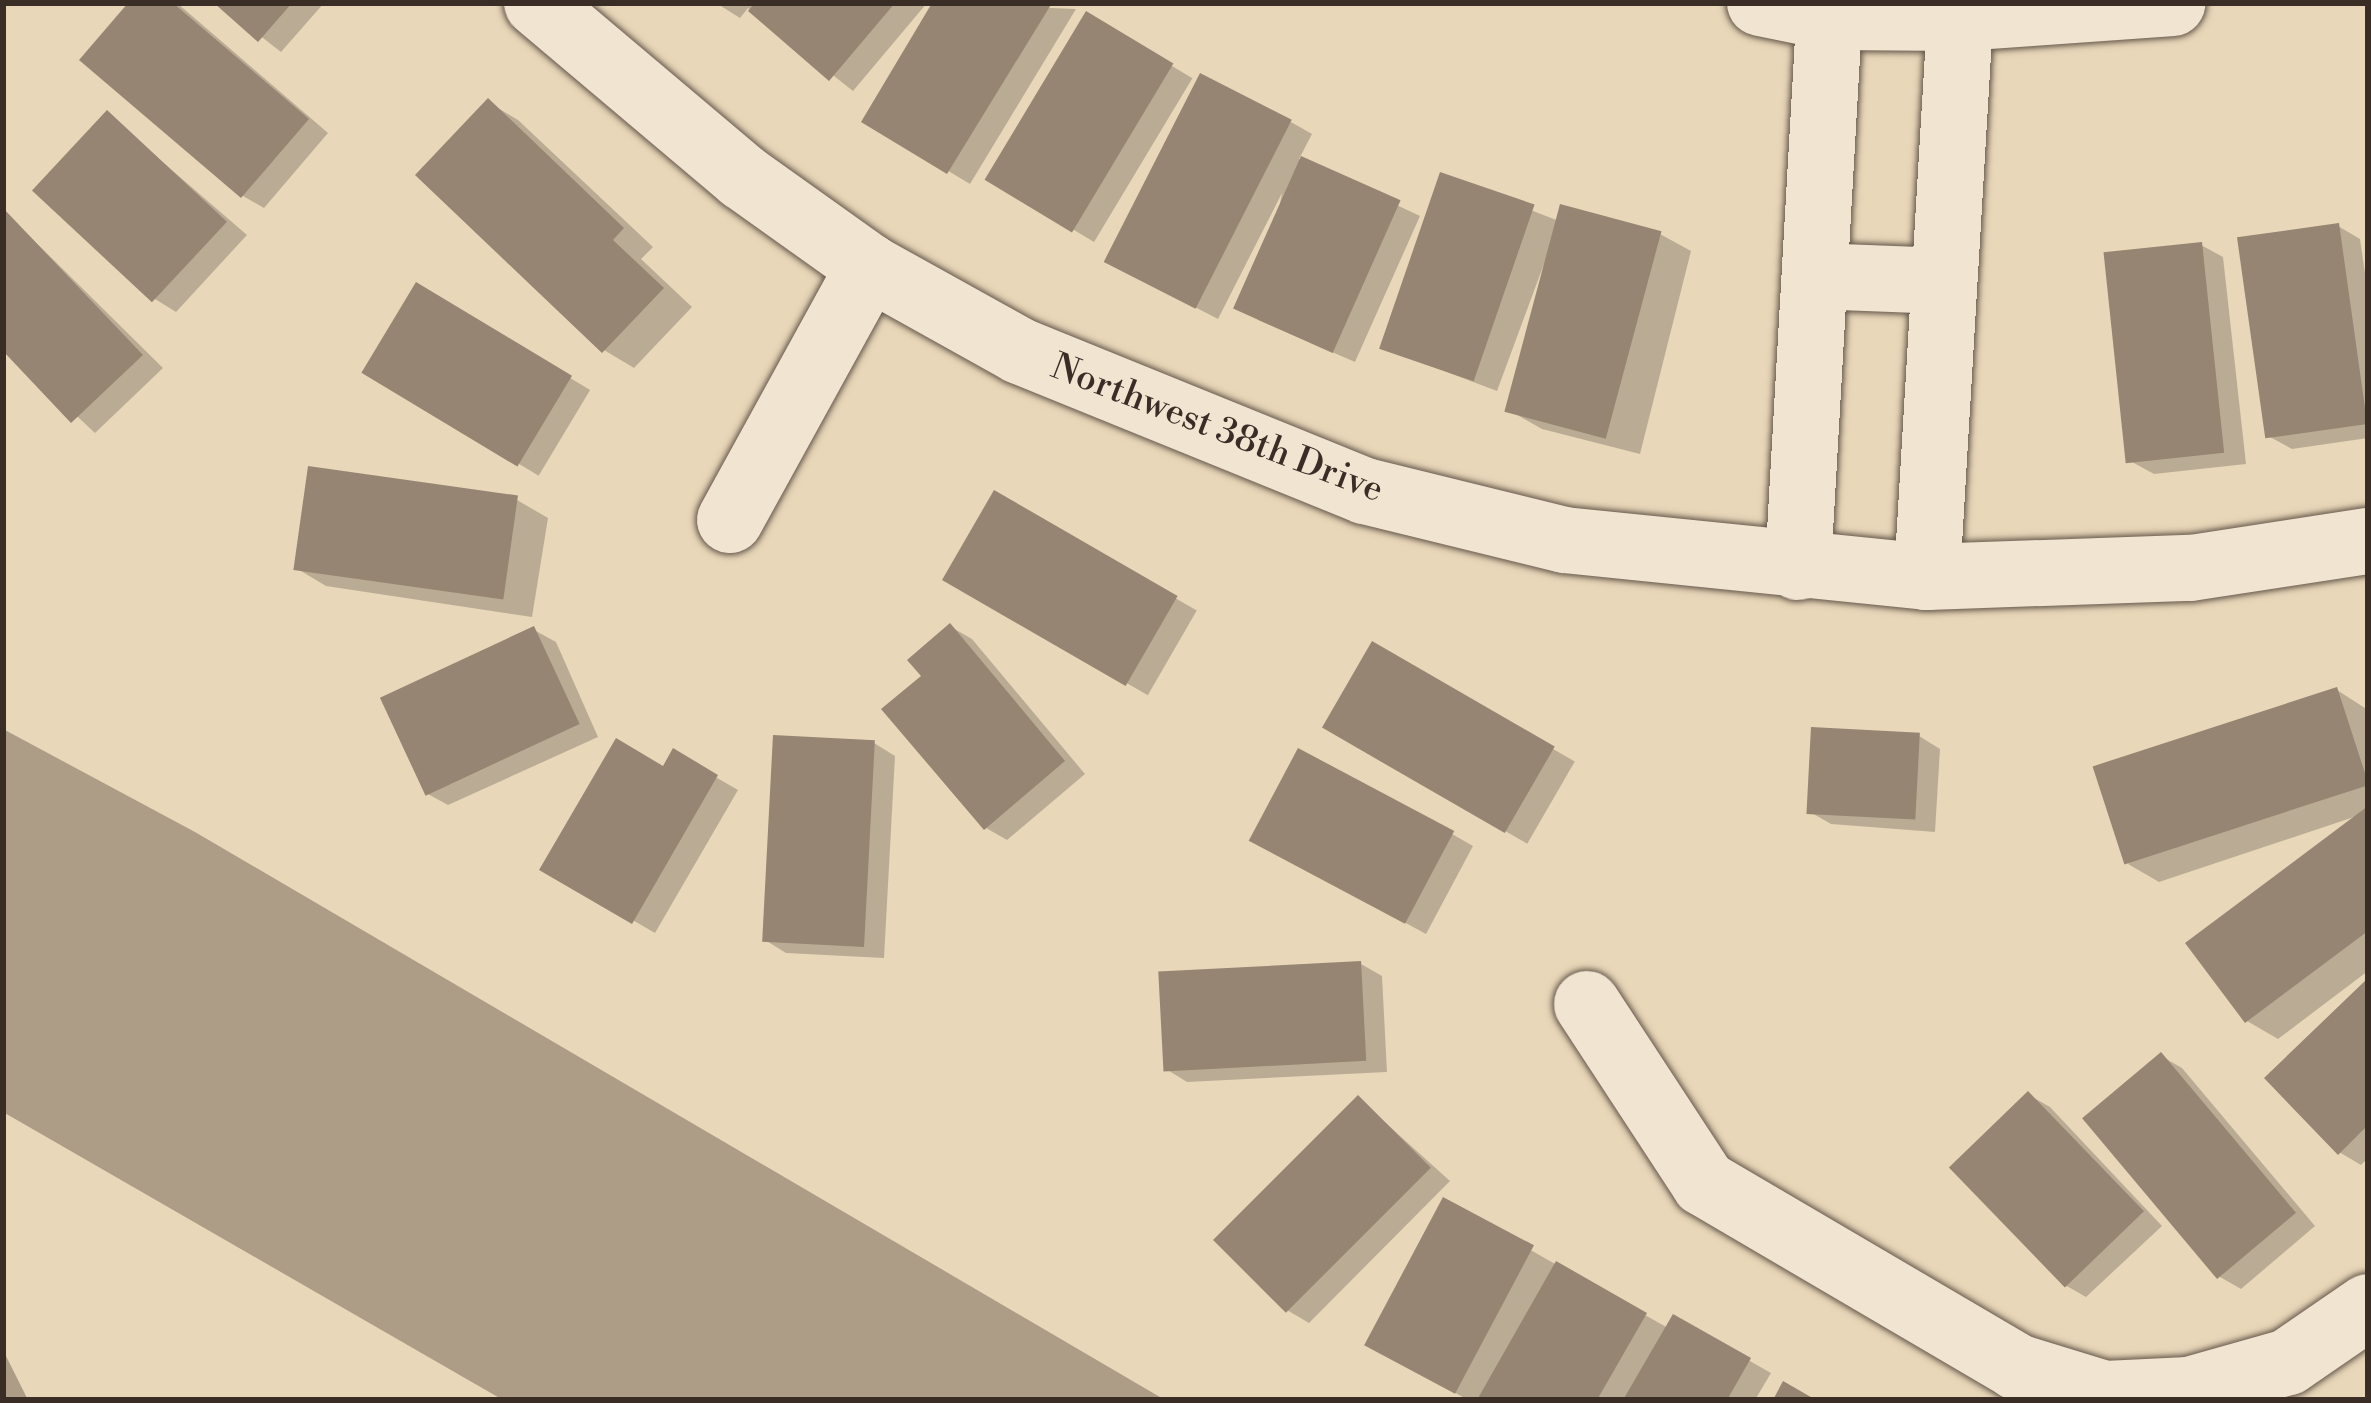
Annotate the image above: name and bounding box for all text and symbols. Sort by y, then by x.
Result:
street label: Northwest 38th Drive [1045,346,1389,512]

